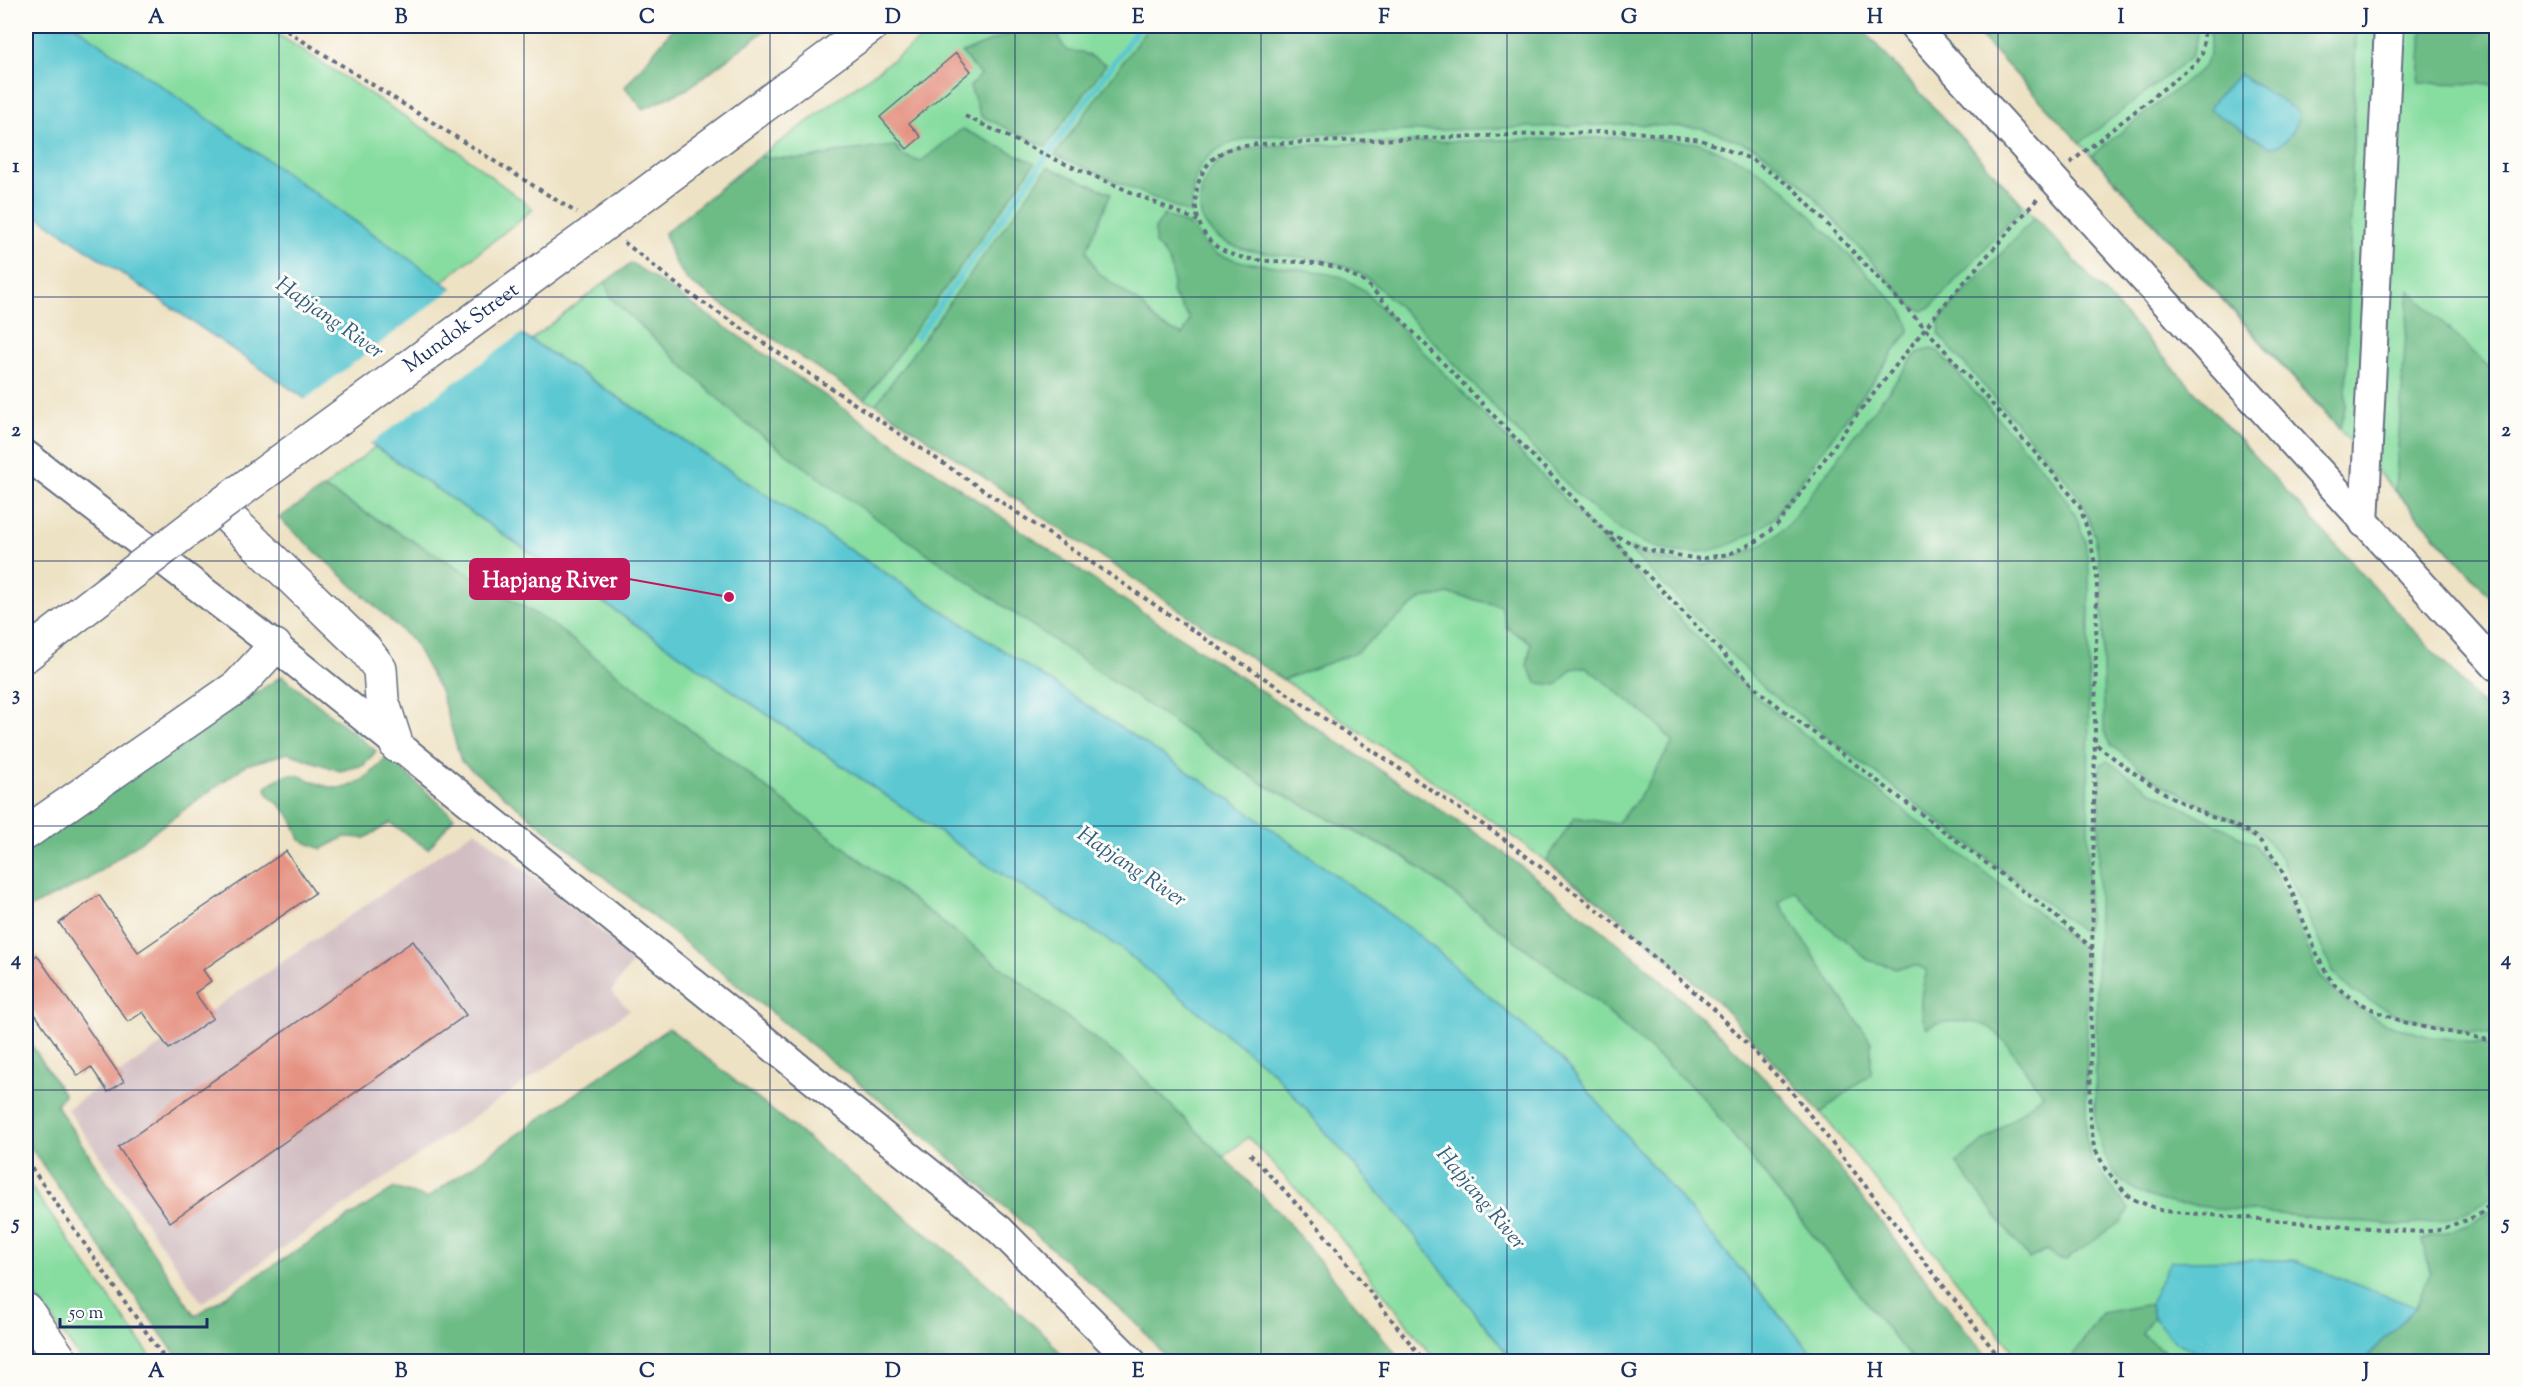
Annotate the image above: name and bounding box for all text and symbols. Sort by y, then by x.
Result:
text: A [148,4,165,33]
text: B [395,4,408,33]
text: C [639,4,655,33]
text: D [885,4,901,33]
text: E [1132,4,1145,33]
text: F [1378,4,1390,33]
text: G [1621,4,1638,33]
text: H [1867,4,1883,33]
text: I [2118,4,2125,33]
text: J [2361,4,2369,33]
text: 1 [13,153,20,182]
text: 1 [2503,153,2510,182]
water label: Hapjang River [268,270,390,368]
street label: Mundok Street [398,276,526,381]
text: 2 [11,417,21,446]
text: 2 [2501,417,2511,446]
callout: Hapjang River [470,559,629,599]
text: Hapjang River [482,566,618,598]
text: 3 [12,681,20,710]
text: 3 [2502,681,2510,710]
water label: Hapjang River [1070,820,1192,917]
text: 4 [10,946,21,975]
text: 4 [2500,946,2511,975]
water label: Hapjang River [1427,1140,1533,1258]
text: 5 [11,1210,20,1239]
text: 5 [2501,1210,2510,1239]
scale bar [60,1291,207,1329]
text: 50 m [68,1301,104,1327]
text: A [148,1358,165,1387]
text: B [395,1358,408,1387]
text: C [639,1358,655,1387]
text: D [885,1358,901,1387]
text: E [1132,1358,1145,1387]
text: F [1378,1358,1390,1387]
text: G [1621,1358,1638,1387]
text: H [1867,1358,1883,1387]
text: I [2118,1358,2125,1387]
text: J [2361,1358,2369,1387]

